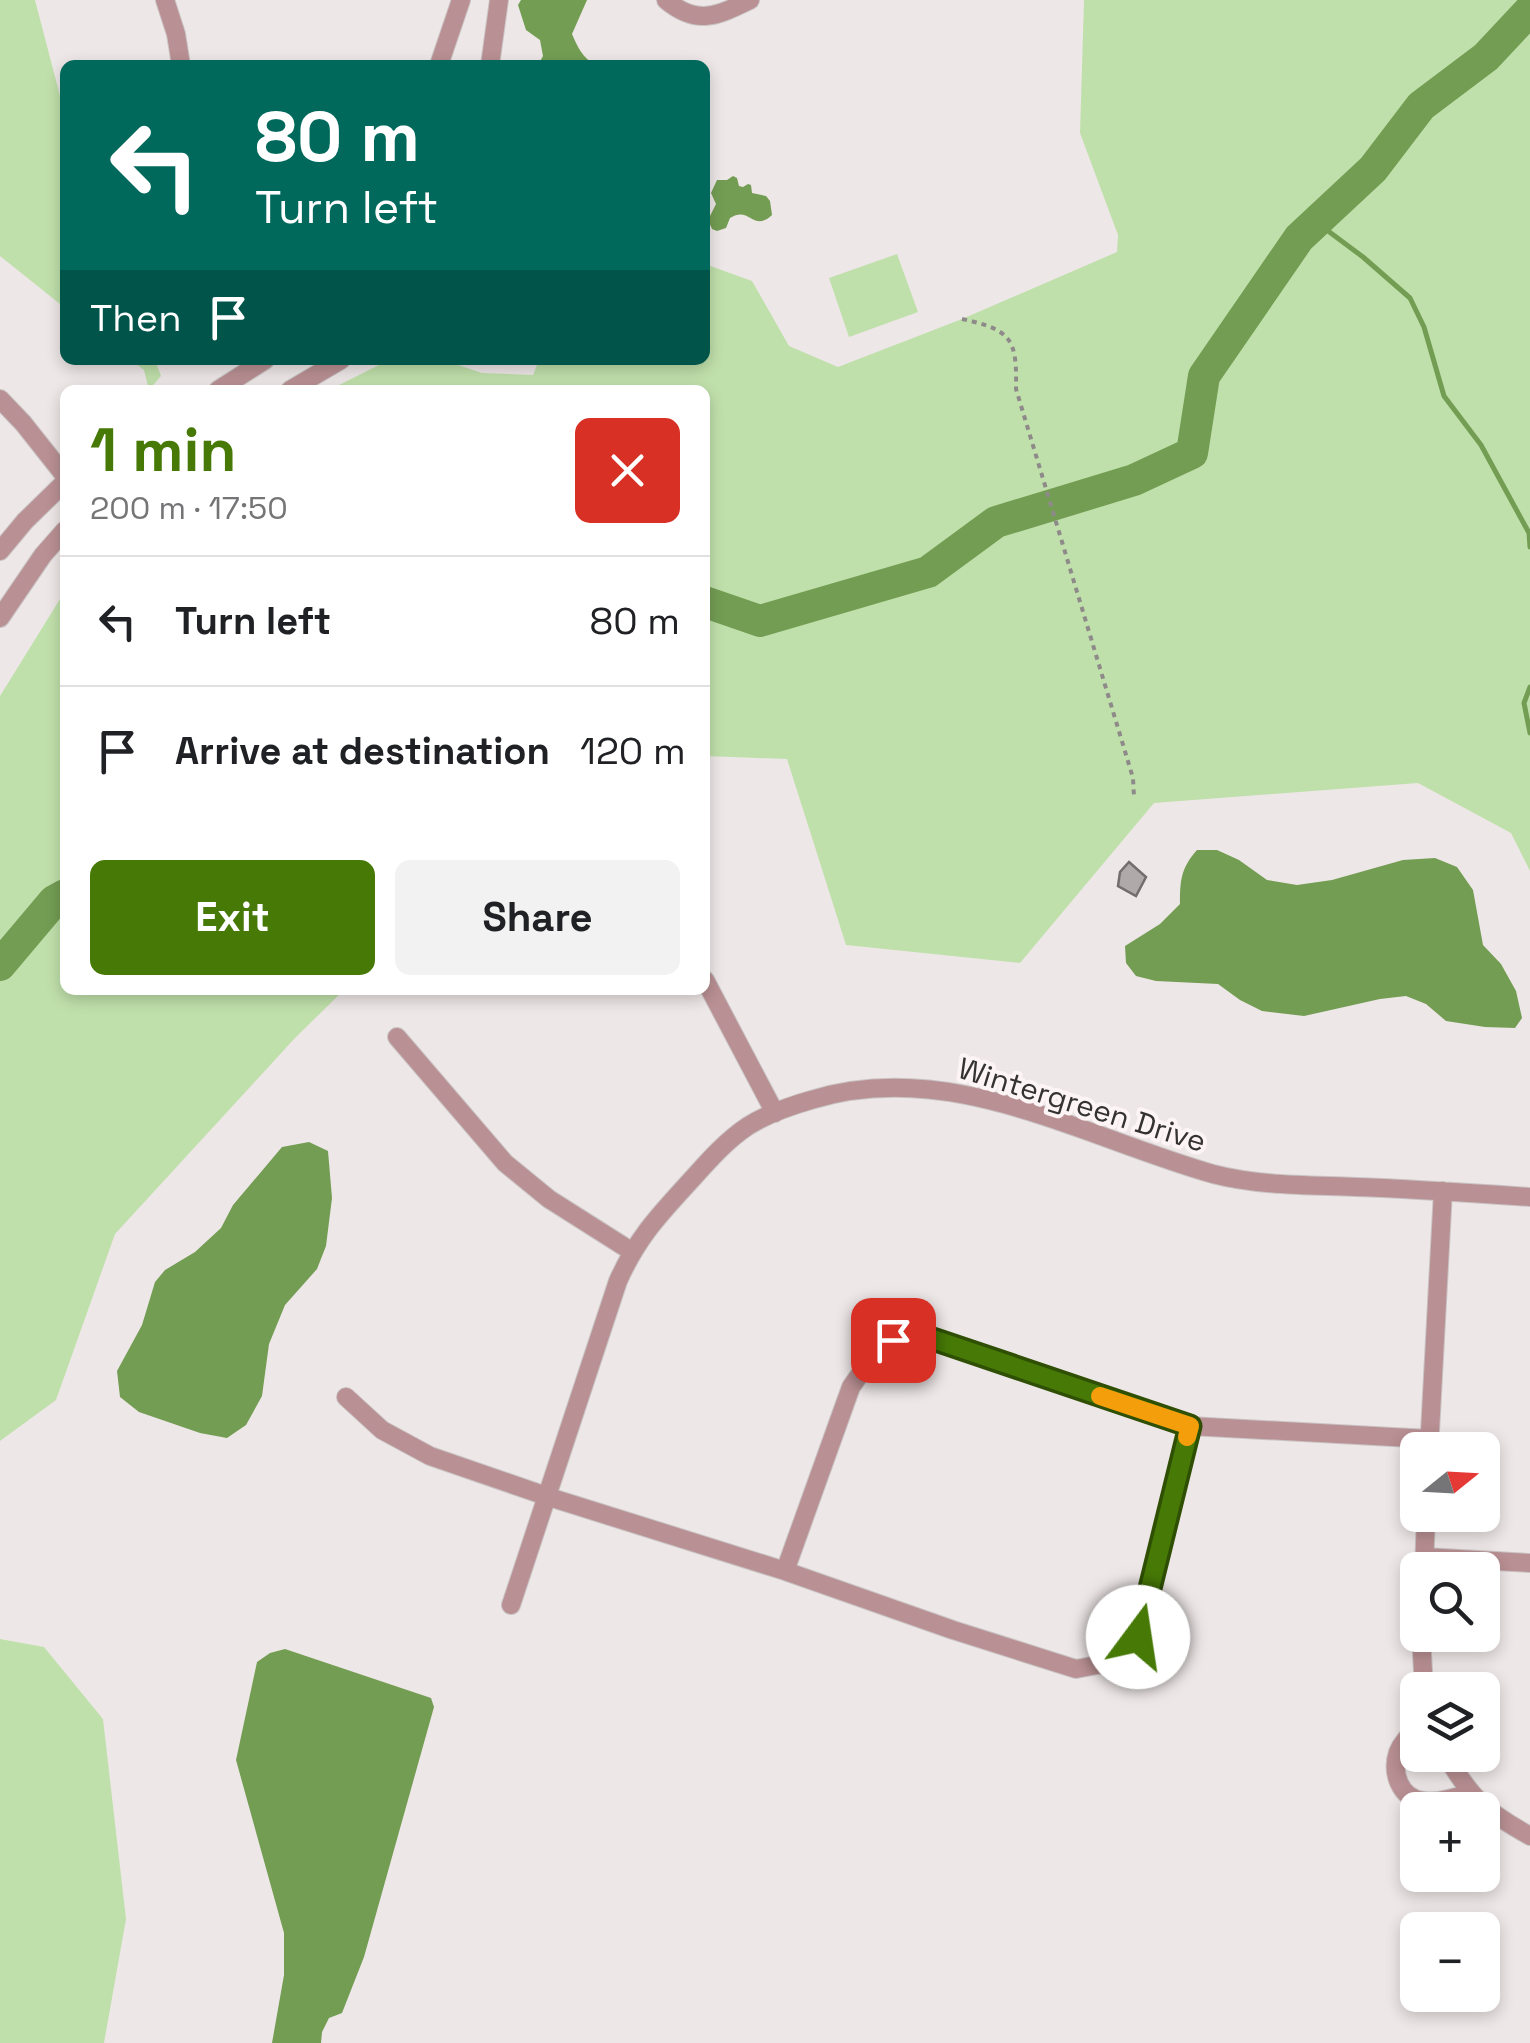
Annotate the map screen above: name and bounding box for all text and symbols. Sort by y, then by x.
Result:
text: 80 m [255,92,420,181]
icon: left [90,100,220,230]
text: Turn left [255,179,438,236]
icon: arrive [201,290,256,345]
text: Then [90,294,181,342]
text: 1 min [90,412,237,489]
button: close [575,418,680,523]
text: 200 m · 17:50 [90,488,288,528]
icon: left [90,594,145,649]
text: Turn left [175,597,331,645]
text: 80 m [590,597,680,645]
icon: arrive [90,724,145,779]
text: Arrive at destination [175,727,550,775]
text: 120 m [580,727,686,775]
button: Exit [90,860,375,975]
button: Share [395,860,680,975]
street label: Wintergreen Drive [954,1048,1211,1161]
pin [851,1298,936,1383]
icon: arrive [866,1313,921,1368]
north arrow [1400,1432,1500,1532]
map controls [1400,1432,1500,2012]
button: search [1400,1552,1500,1652]
position arrow [1086,1585,1190,1689]
button: layers [1400,1672,1500,1772]
button: + [1400,1792,1500,1892]
button: − [1400,1912,1500,2012]

